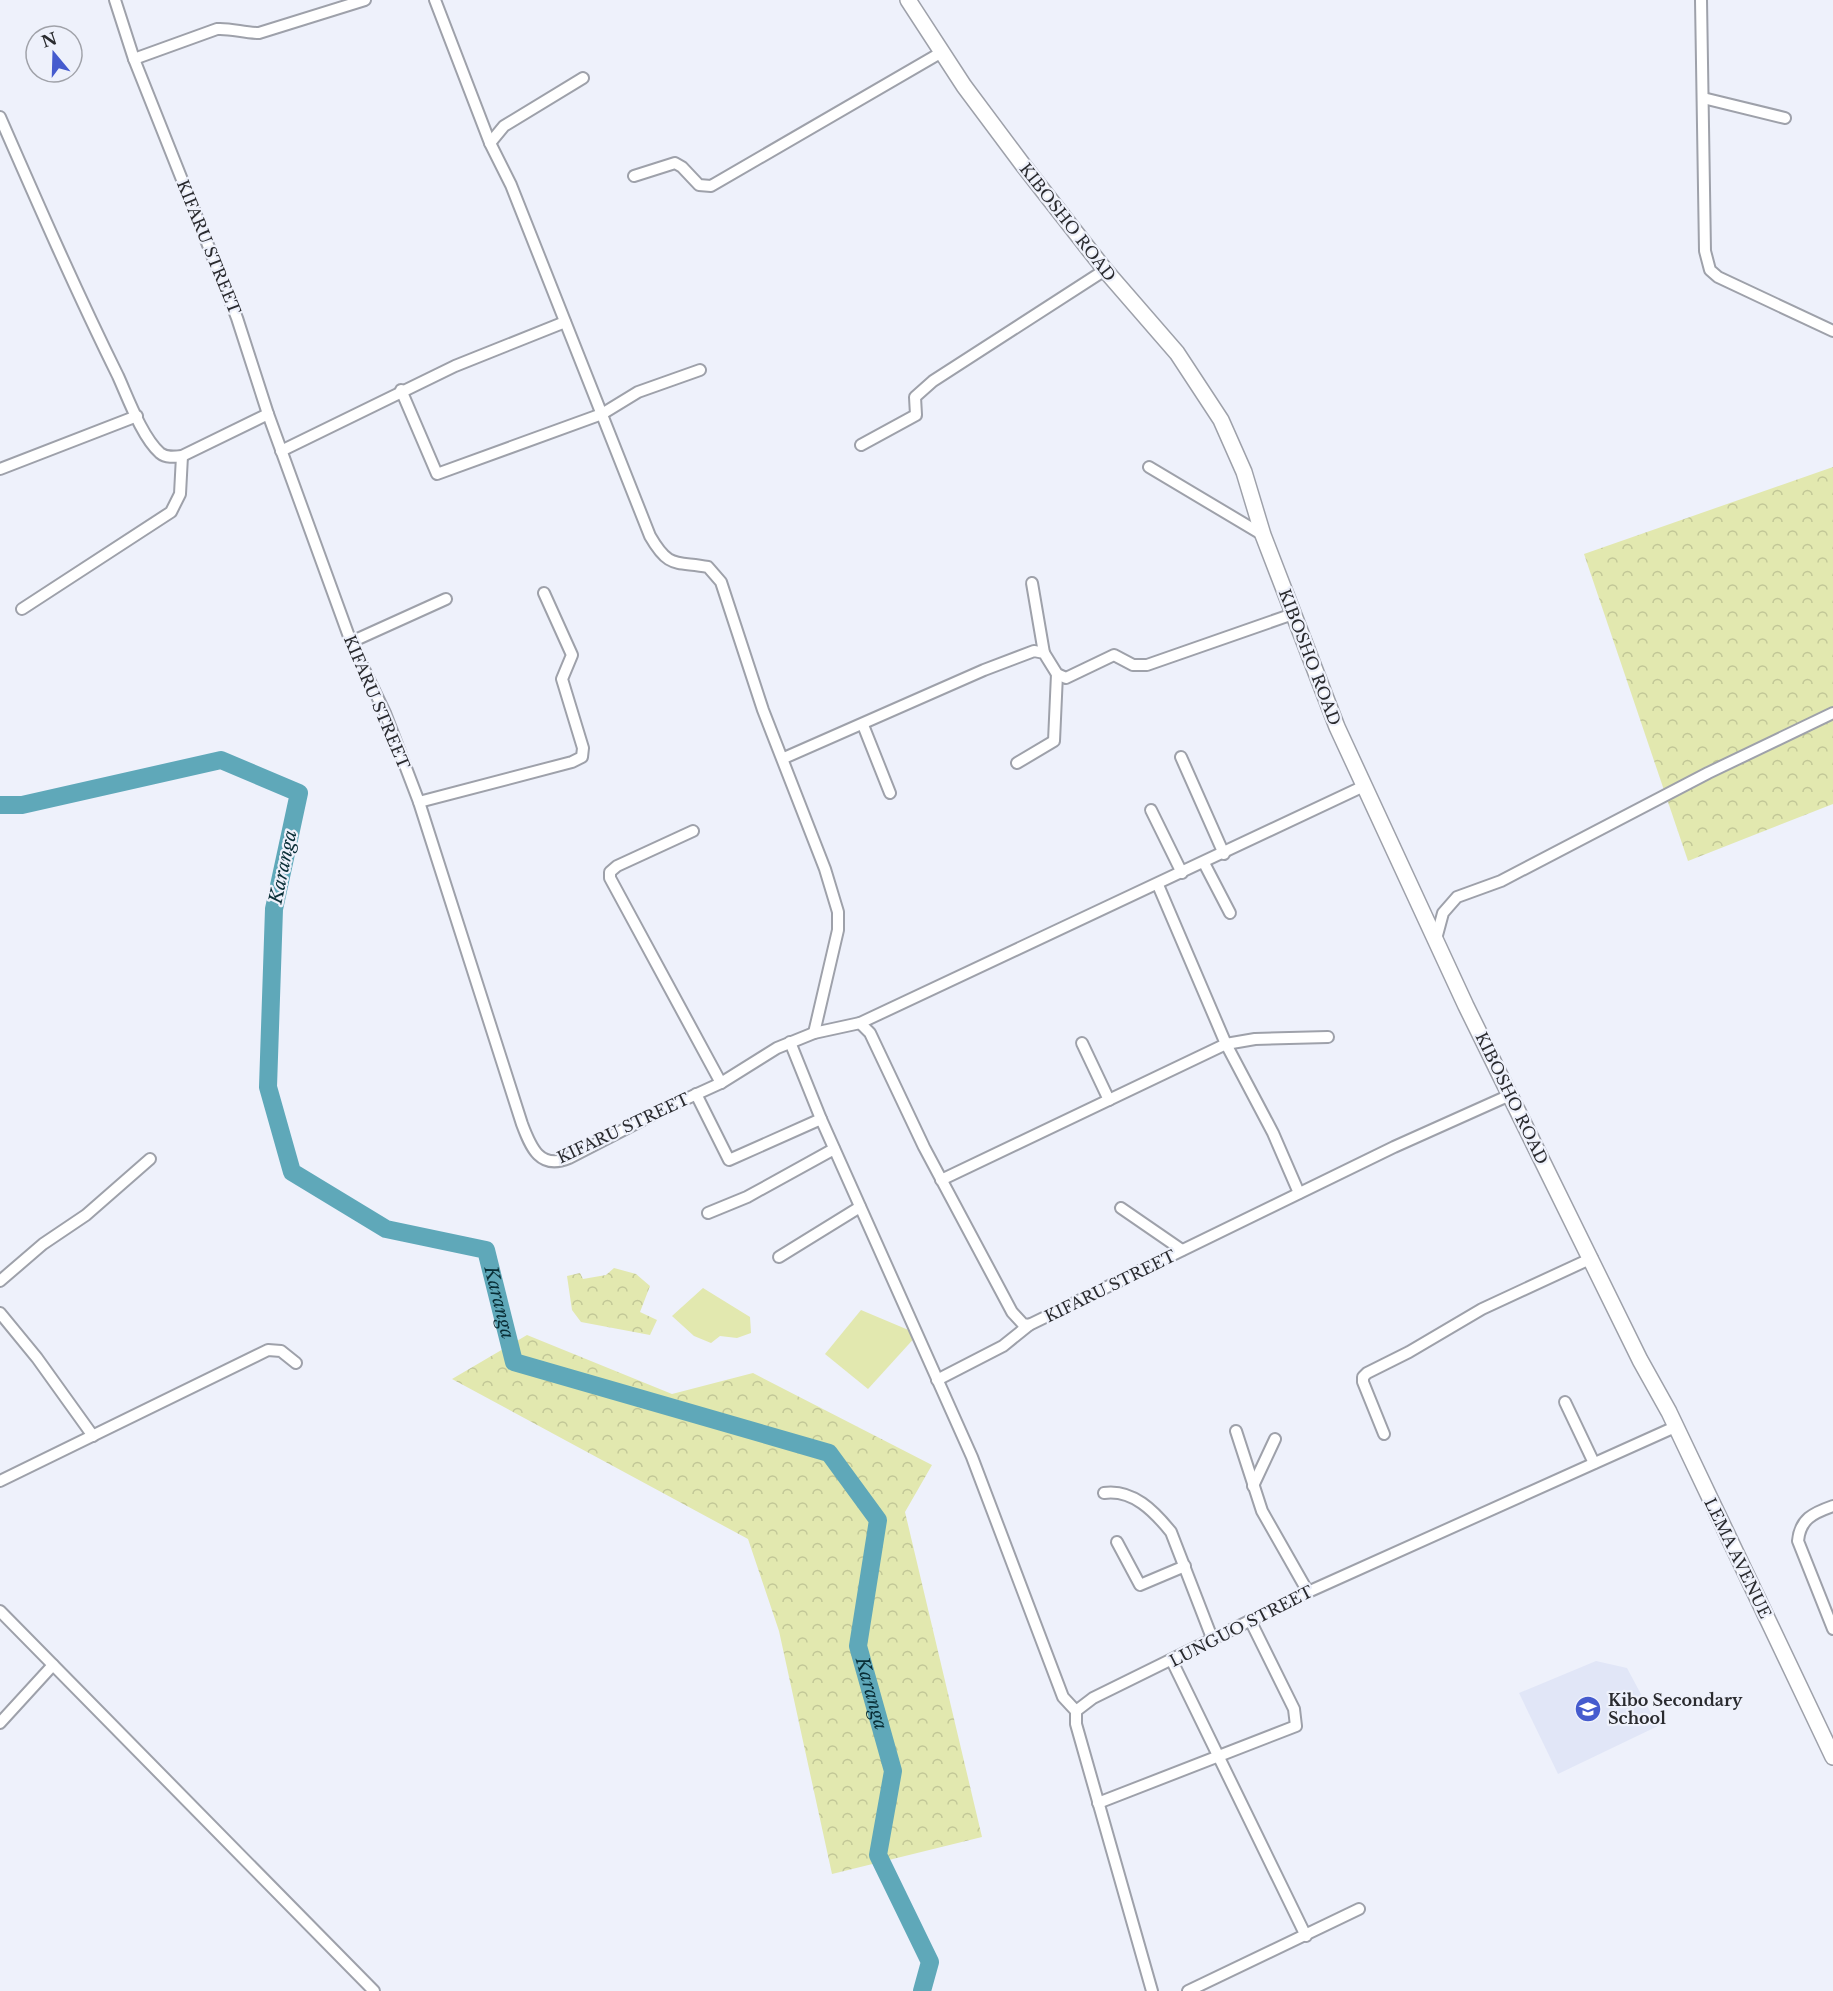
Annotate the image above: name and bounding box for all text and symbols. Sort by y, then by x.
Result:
north arrow [24,24,84,84]
text: N [39,28,59,52]
street label: KIBOSHO ROAD [1016,159,1120,285]
street label: KIFARU STREET [173,177,245,317]
street label: KIBOSHO ROAD [1275,586,1345,728]
street label: KIFARU STREET [340,632,414,772]
water label: Karanga [264,828,302,907]
street label: KIBOSHO ROAD [1471,1029,1553,1167]
street label: KIFARU STREET [554,1089,692,1167]
street label: KIFARU STREET [1041,1245,1179,1326]
water label: Karanga [479,1263,519,1341]
street label: LEMA AVENUE [1700,1495,1776,1621]
street label: LUNGUO STREET [1166,1581,1316,1671]
water label: Karanga [850,1654,892,1732]
place label: Kibo Secondary School [1608,1690,1743,1728]
school or university icon: Kibo Secondary School [1573,1694,1603,1724]

